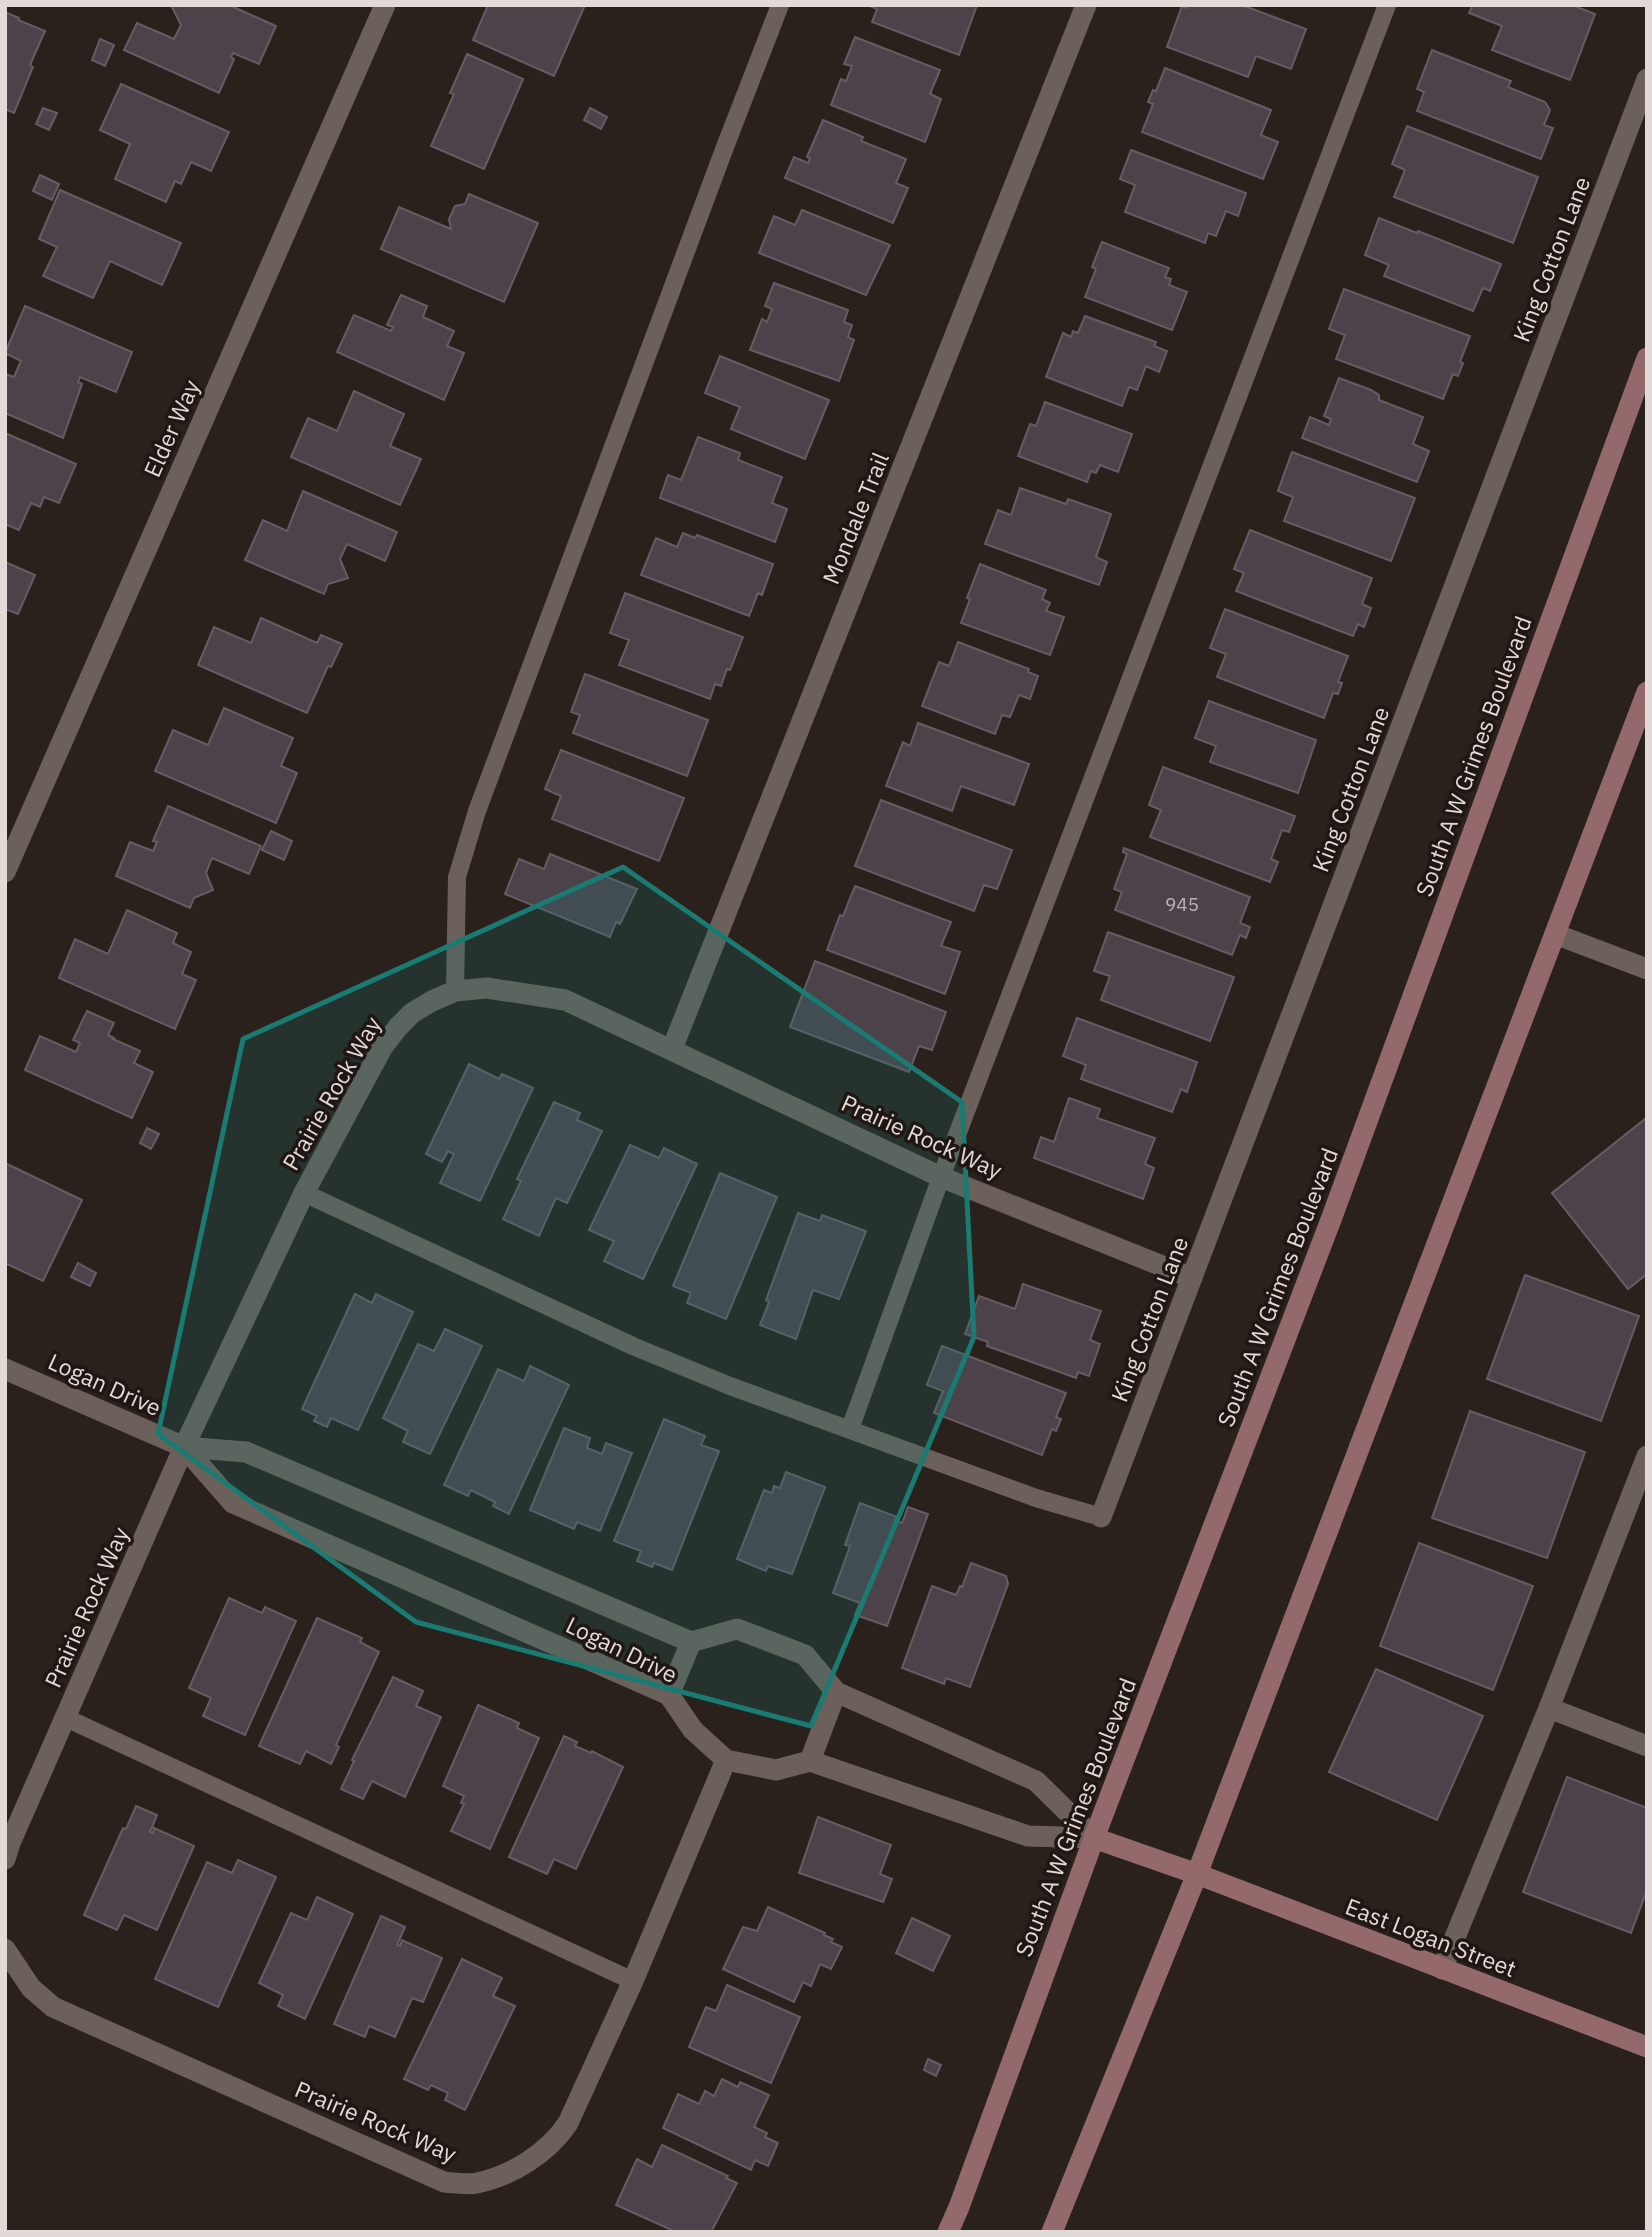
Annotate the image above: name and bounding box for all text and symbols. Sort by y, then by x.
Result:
street label: King Cotton Lane [1506,172,1596,346]
street label: Elder Way [136,374,206,481]
street label: Mondale Trail [815,448,895,588]
street label: South A W Grimes Boulevard [1408,612,1538,900]
street label: King Cotton Lane [1305,702,1395,876]
house number: 945 [1165,892,1199,916]
street label: Prairie Rock Way [275,1010,387,1175]
street label: Prairie Rock Way [837,1087,1007,1185]
street label: South A W Grimes Boulevard [1210,1143,1344,1431]
street label: King Cotton Lane [1104,1232,1194,1406]
street label: Logan Drive [44,1346,166,1422]
street label: Prairie Rock Way [37,1522,135,1692]
street label: Logan Drive [561,1609,683,1689]
street label: South A W Grimes Boulevard [1008,1673,1142,1961]
street label: East Logan Street [1341,1891,1521,1983]
street label: Prairie Rock Way [291,2073,462,2169]

